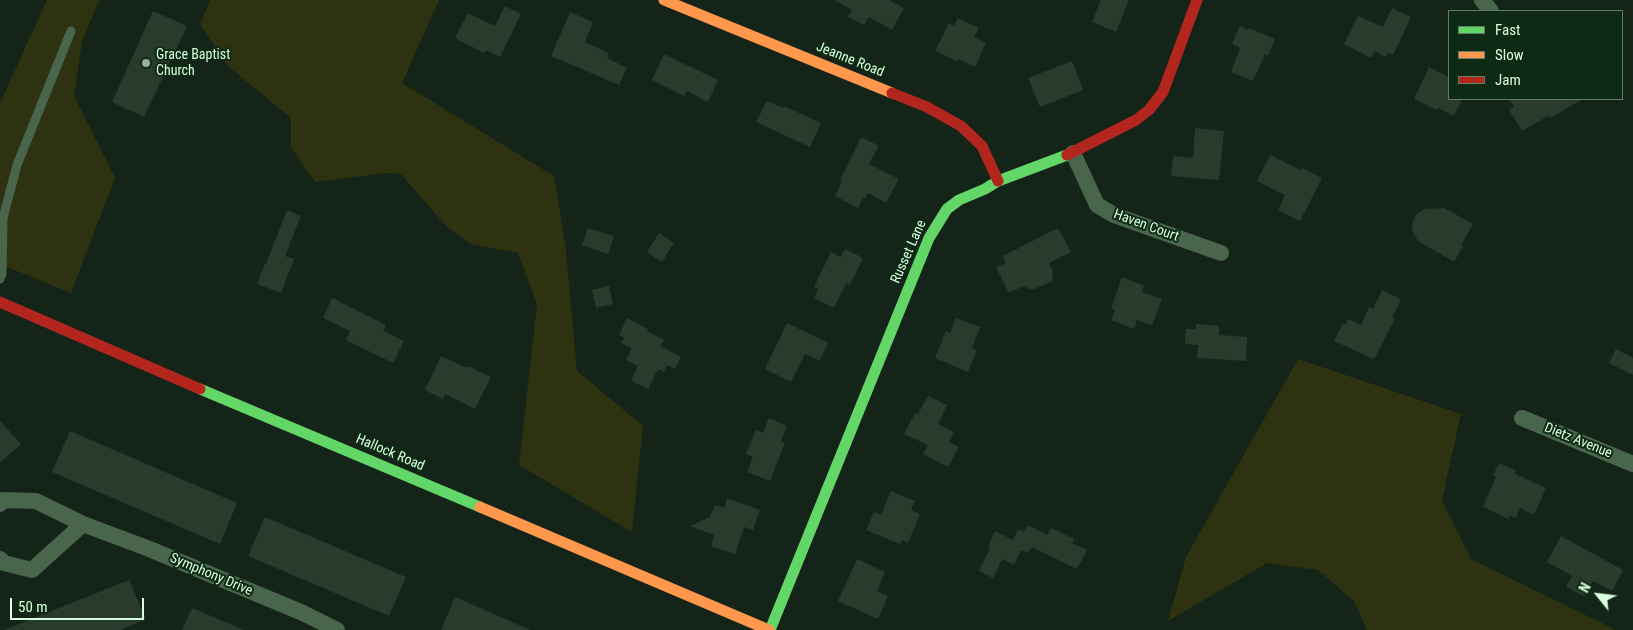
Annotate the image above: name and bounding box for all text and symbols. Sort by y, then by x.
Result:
legend [1448,10,1623,100]
text: Fast [1495,21,1520,39]
street label: Jeanne Road [814,39,886,81]
text: Slow [1495,46,1524,64]
place label: Grace Baptist Church [156,47,230,80]
marker: Grace Baptist Church [140,57,152,69]
text: Jam [1495,71,1521,89]
street label: Haven Court [1111,206,1181,246]
street label: Russet Lane [888,218,930,286]
street label: Dietz Avenue [1542,420,1614,462]
street label: Hallock Road [353,431,427,475]
street label: Symphony Drive [167,550,255,600]
north arrow [1573,570,1623,620]
text: N [1576,580,1594,595]
scale bar [12,588,146,620]
text: 50 m [18,598,48,616]

